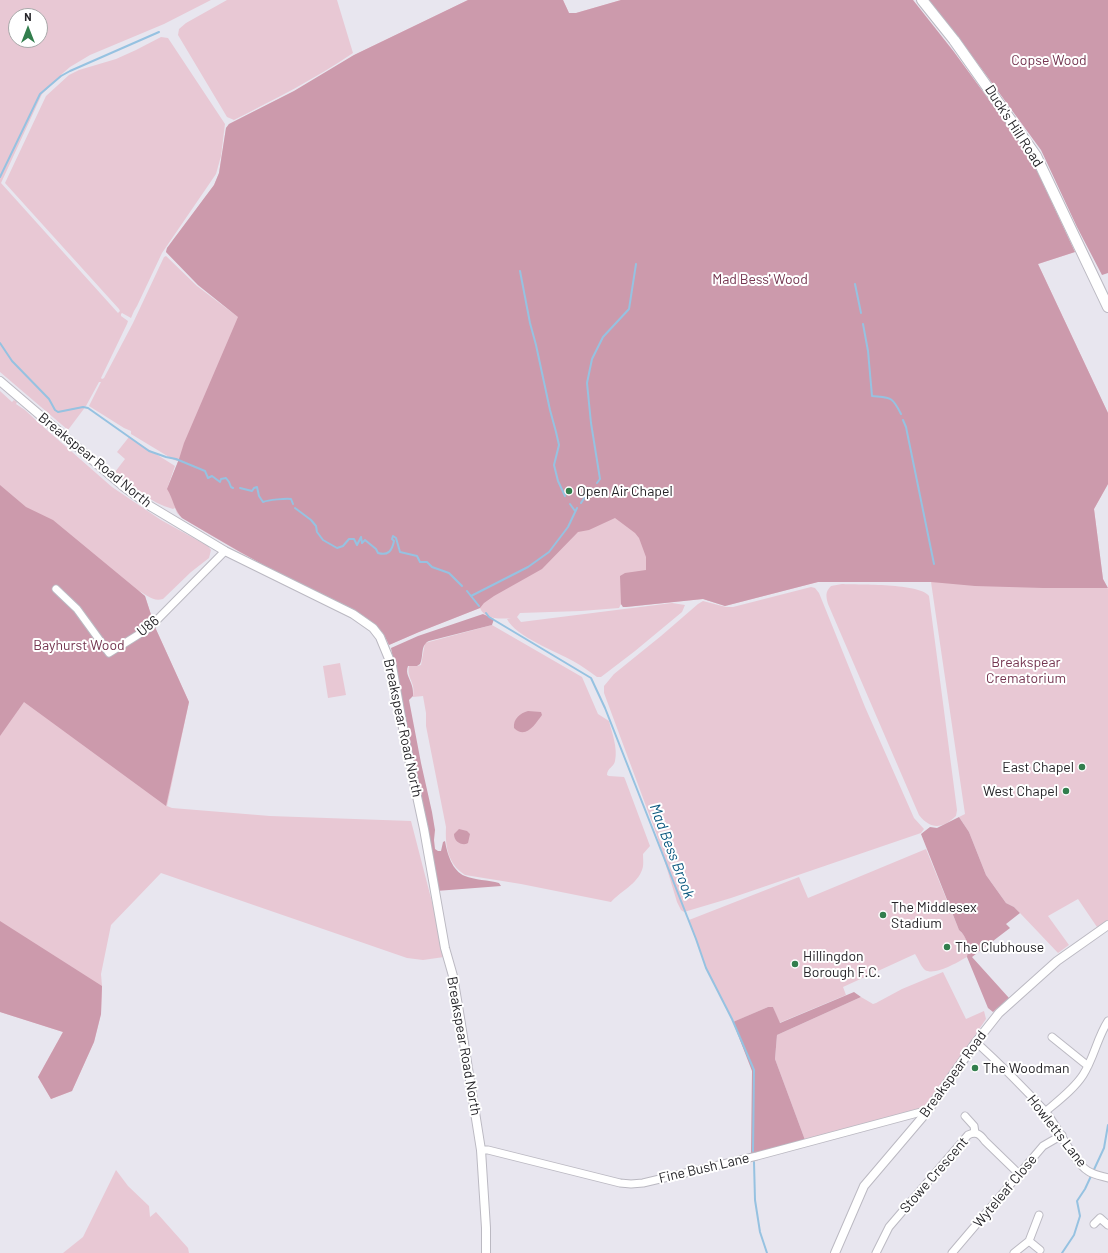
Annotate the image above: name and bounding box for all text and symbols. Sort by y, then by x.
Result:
north arrow [8,8,48,48]
text: N [24,10,32,23]
park label: Copse Wood [1011,52,1087,68]
street label: Duck's Hill Road [981,82,1047,170]
park label: Mad Bess' Wood [712,271,808,287]
street label: Breakspear Road North [35,409,155,511]
place label: Open Air Chapel [577,483,673,499]
marker: Open Air Chapel [564,486,574,496]
street label: U86 [134,612,162,640]
park label: Bayhurst Wood [33,637,125,653]
park label: Breakspear Crematorium [986,654,1066,686]
street label: Breakspear Road North [380,657,426,799]
place label: East Chapel [1002,759,1074,775]
marker: East Chapel [1077,762,1087,772]
place label: West Chapel [983,783,1058,799]
marker: West Chapel [1061,786,1071,796]
water label: Mad Bess Brook [646,801,698,901]
place label: The Middlesex Stadium [891,899,977,932]
marker: The Middlesex Stadium [878,910,888,920]
place label: The Clubhouse [955,939,1044,955]
marker: The Clubhouse [942,942,952,952]
place label: Hillingdon Borough F.C. [803,948,881,980]
marker: Hillingdon Borough F.C. [790,959,800,969]
street label: Breakspear Road North [443,975,485,1117]
street label: Breakspear Road [916,1027,990,1121]
place label: The Woodman [983,1060,1069,1076]
marker: The Woodman [970,1063,980,1073]
street label: Howletts Lane [1024,1092,1090,1170]
street label: Stowe Crescent [896,1133,972,1217]
street label: Fine Bush Lane [657,1149,751,1187]
street label: Wyteleaf Close [970,1151,1040,1231]

